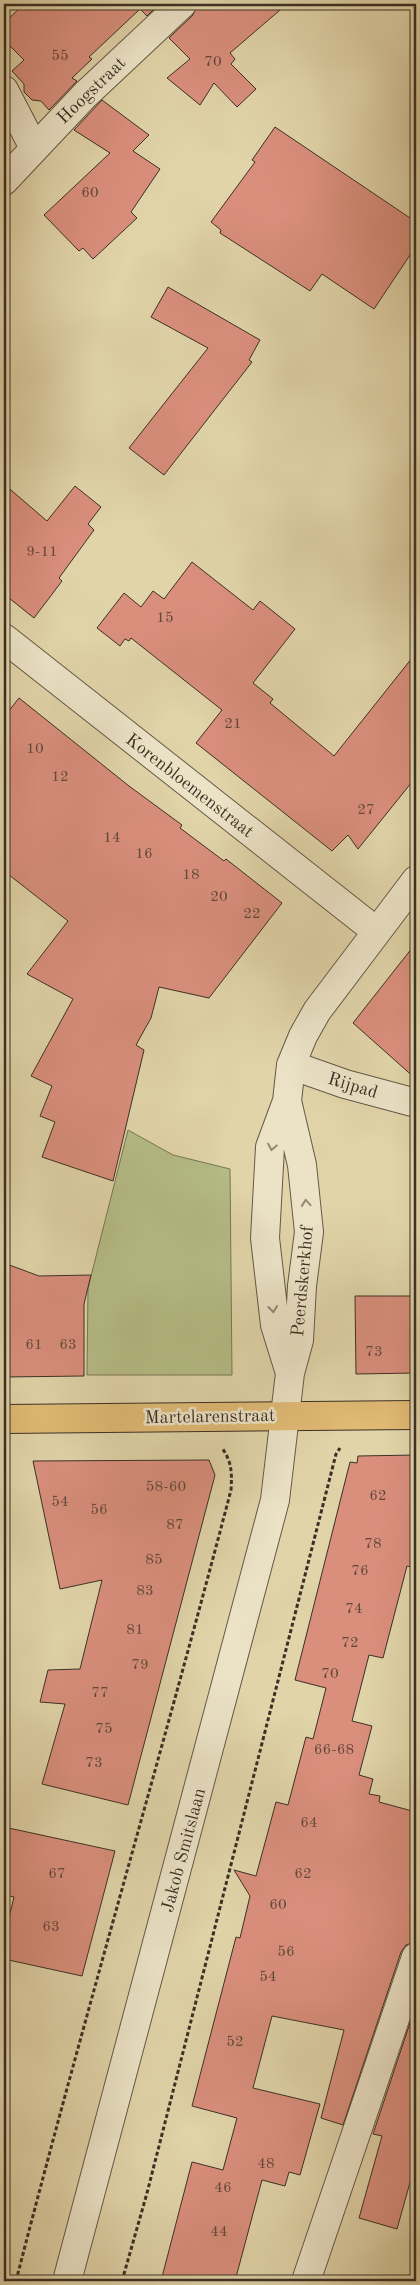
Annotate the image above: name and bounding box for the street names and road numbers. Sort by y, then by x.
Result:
street label: Hoogstraat [54,54,129,128]
street label: Korenbloemenstraat [122,730,257,841]
street label: Rijpad [326,1070,380,1102]
street label: Peerdskerkhof [289,1224,317,1337]
street label: Martelarenstraat [145,1407,275,1427]
street label: Jakob Smitslaan [159,1786,209,1914]

